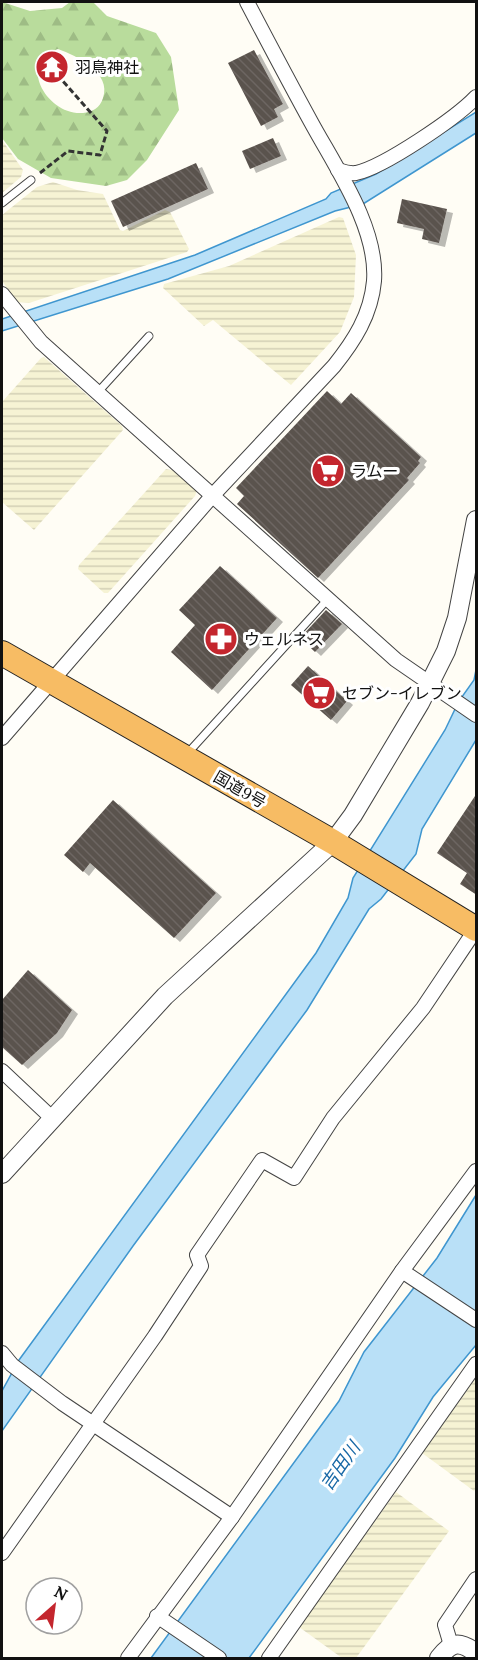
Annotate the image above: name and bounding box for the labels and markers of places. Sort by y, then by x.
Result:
temple icon: 羽鳥神社 [34,49,70,85]
place label: 羽鳥神社 [75,57,139,77]
supermarket icon: ラムー [310,453,346,489]
place label: ラムー [351,461,399,481]
pharmacy icon: ウェルネス [203,621,239,657]
place label: ウェルネス [244,629,324,649]
supermarket icon: セブン-イレブン [301,675,337,711]
place label: セブン-イレブン [342,683,462,703]

